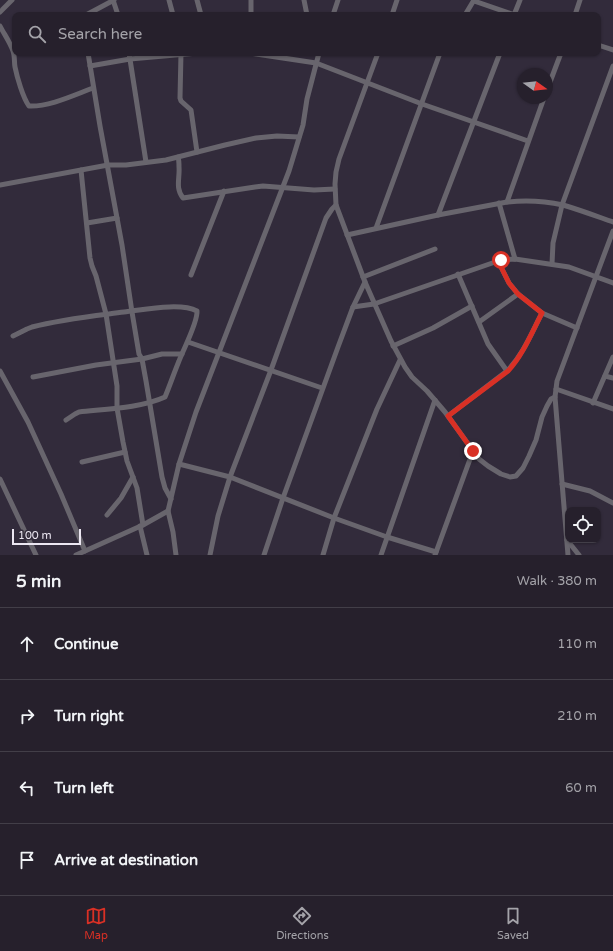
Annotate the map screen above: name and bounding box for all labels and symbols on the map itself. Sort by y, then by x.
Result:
north arrow [517,68,553,104]
route start [492,251,510,269]
route end [464,442,482,460]
scale bar [12,527,81,546]

